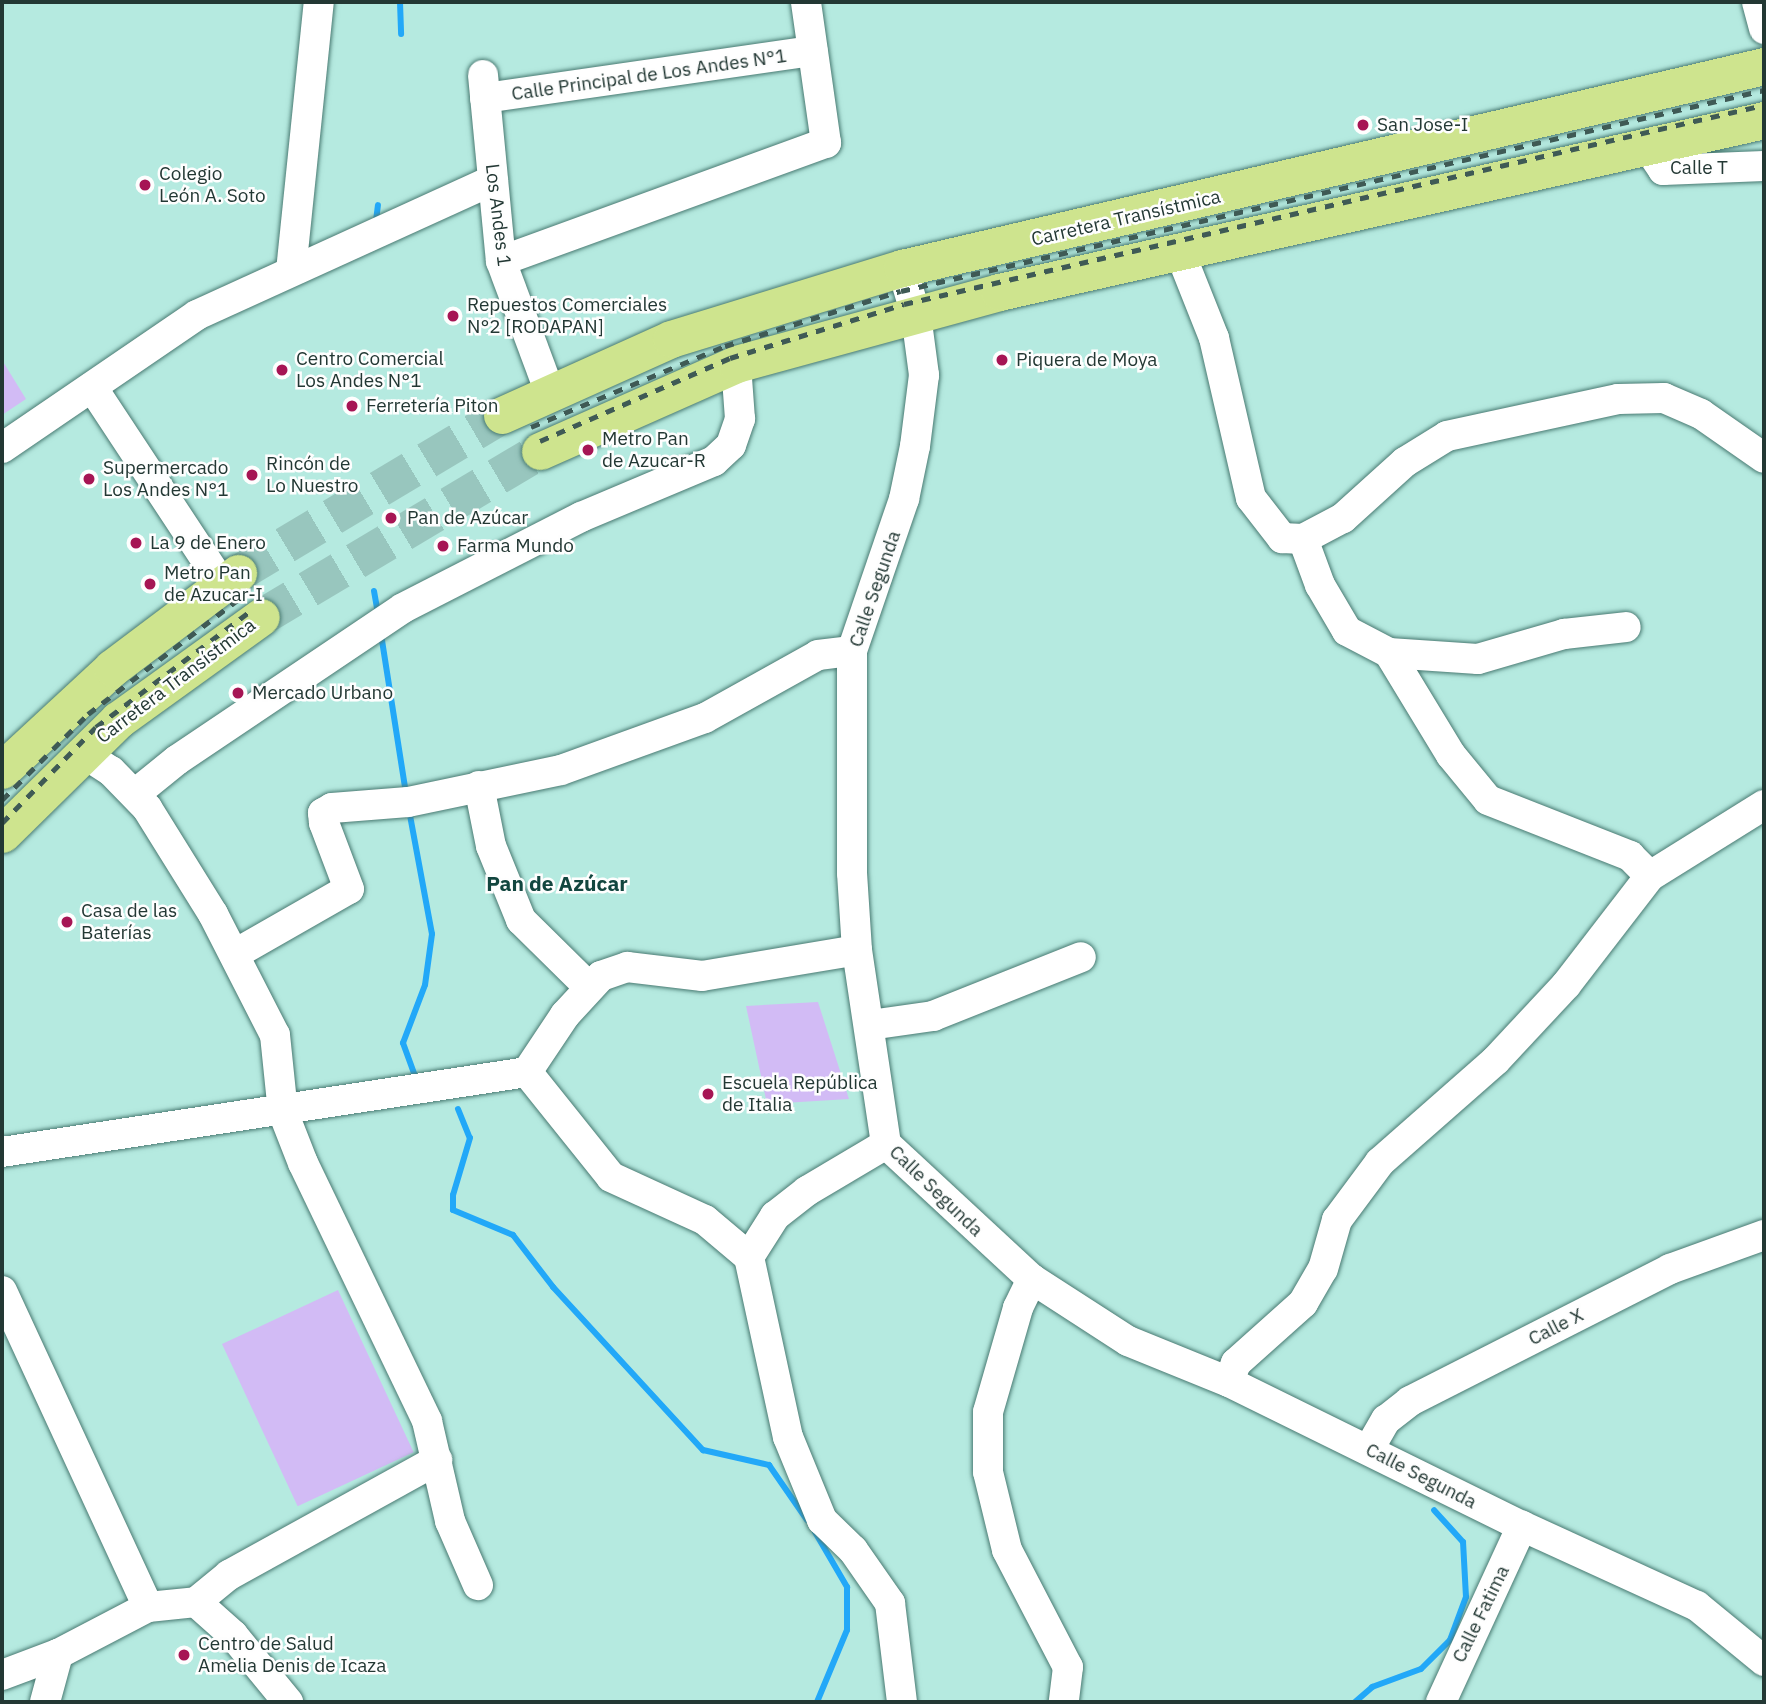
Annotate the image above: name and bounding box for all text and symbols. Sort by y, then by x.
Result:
street label: Calle Principal de Los Andes N°1 [510,44,788,106]
place label: San Jose-I [1377,114,1468,136]
marker: San Jose-I [1355,117,1371,133]
street label: Calle T [1670,157,1728,179]
street label: Los Andes 1 [480,162,516,268]
place label: Colegio León A. Soto [159,163,266,207]
marker: Colegio León A. Soto [137,177,153,193]
street label: Carretera Transístmica [1029,185,1223,251]
place label: Repuestos Comerciales N°2 [RODAPAN] [467,294,667,338]
marker: Repuestos Comerciales N°2 [RODAPAN] [445,308,461,324]
place label: Centro Comercial Los Andes N°1 [296,348,444,392]
place label: Piquera de Moya [1016,349,1157,371]
marker: Piquera de Moya [994,352,1010,368]
marker: Centro Comercial Los Andes N°1 [274,362,290,378]
place label: Ferretería Piton [366,395,499,417]
marker: Ferretería Piton [344,398,360,414]
place label: Metro Pan de Azucar-R [602,428,706,472]
marker: Metro Pan de Azucar-R [580,442,596,458]
place label: Rincón de Lo Nuestro [266,453,358,497]
place label: Supermercado Los Andes N°1 [103,457,229,501]
marker: Rincón de Lo Nuestro [244,467,260,483]
marker: Supermercado Los Andes N°1 [81,471,97,487]
place label: Pan de Azúcar [407,507,528,529]
marker: Pan de Azúcar [381,508,401,528]
street label: Calle Segunda [844,528,906,650]
place label: La 9 de Enero [150,532,266,554]
marker: La 9 de Enero [128,535,144,551]
place label: Farma Mundo [457,535,574,557]
marker: Farma Mundo [435,538,451,554]
place label: Metro Pan de Azucar-I [164,562,263,606]
marker: Metro Pan de Azucar-I [142,576,158,592]
street label: Carretera Transístmica [92,614,260,748]
place label: Mercado Urbano [252,682,393,704]
marker: Mercado Urbano [230,685,246,701]
district label: Pan de Azúcar [486,870,628,896]
place label: Casa de las Baterías [81,900,177,944]
marker: Casa de las Baterías [59,914,75,930]
place label: Escuela República de Italia [722,1072,878,1116]
marker: Escuela República de Italia [700,1086,716,1102]
street label: Calle Segunda [884,1141,988,1241]
street label: Calle X [1525,1304,1587,1350]
street label: Calle Segunda [1362,1438,1480,1514]
street label: Calle Fatima [1448,1562,1514,1666]
place label: Centro de Salud Amelia Denis de Icaza [198,1633,386,1677]
marker: Centro de Salud Amelia Denis de Icaza [176,1647,192,1663]

